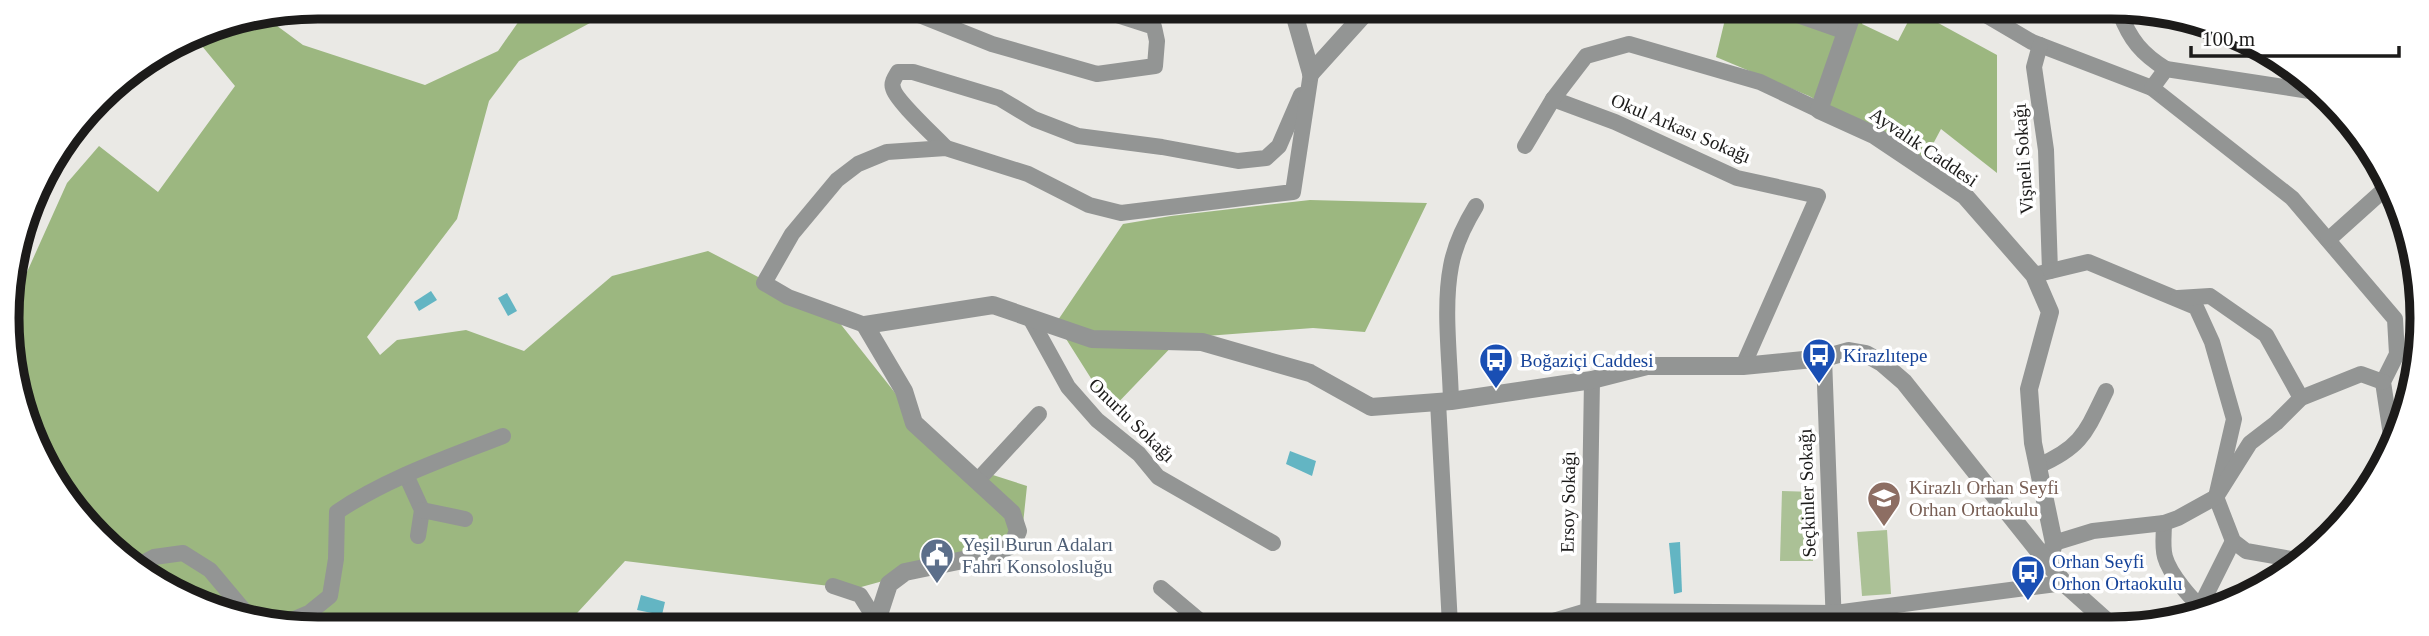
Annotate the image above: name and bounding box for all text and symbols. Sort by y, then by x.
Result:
scale bar [2191,14,2399,58]
text: 100 m [2202,27,2255,51]
street label: Okul Arkası Sokağı [1608,89,1754,167]
street label: Ayvalık Caddesi [1866,103,1982,191]
street label: Vişneli Sokağı [2009,103,2037,215]
bus stop icon: Kirazlıtepe [1800,336,1838,385]
bus stop icon: Boğaziçi Caddesi [1477,341,1515,390]
place label: Kirazlıtepe [1843,345,1927,366]
place label: Boğaziçi Caddesi [1520,350,1654,371]
street label: Onurlu Sokağı [1085,374,1179,466]
street label: Seçkinler Sokağı [1794,428,1820,558]
street label: Ersoy Sokağı [1557,451,1579,553]
place label: Kirazlı Orhan Seyfi Orhan Ortaokulu [1909,477,2059,520]
school or university icon: Kirazlı Orhan Seyfi Orhan Ortaokulu [1865,479,1903,528]
place label: Yeşil Burun Adaları Fahri Konsolosluğu [962,534,1113,577]
public building icon: Yeşil Burun Adaları Fahri Konsolosluğu [918,536,956,585]
place label: Orhan Seyfi Orhon Ortaokulu [2052,551,2183,594]
bus stop icon: Orhan Seyfi Orhon Ortaokulu [2009,553,2047,602]

